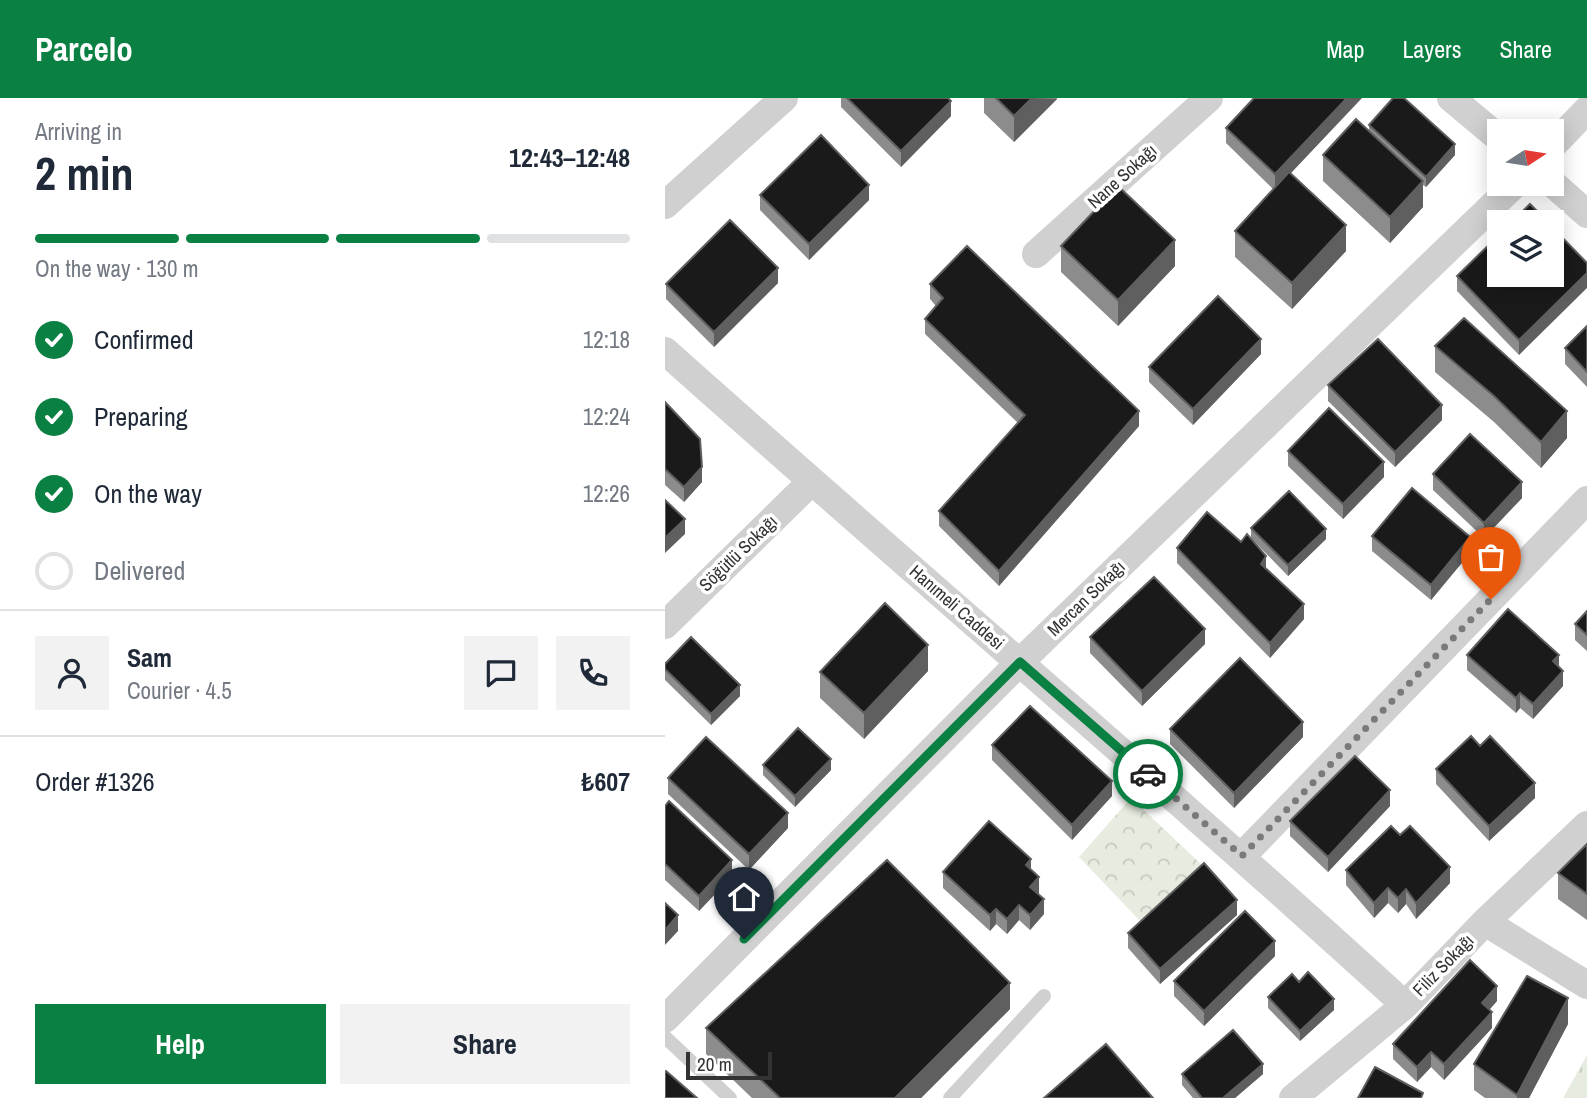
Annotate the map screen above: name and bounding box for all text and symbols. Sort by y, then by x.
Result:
text: Parcelo [35,27,133,71]
text: Map [1326,33,1364,65]
text: Layers [1402,33,1461,65]
text: Share [1499,33,1552,65]
text: Arriving in [35,116,122,147]
north arrow [1487,119,1565,196]
map controls [1487,119,1564,287]
street label: Nane Sokağı [1082,138,1162,214]
text: 12:43–12:48 [509,140,630,175]
text: 2 min [35,142,134,204]
button: layers [1487,210,1564,287]
text: On the way · 130 m [35,253,199,284]
icon: check [35,321,73,359]
text: Confirmed [94,322,194,357]
text: 12:18 [583,324,630,355]
icon: check [35,398,73,436]
text: Preparing [94,399,188,434]
text: 12:24 [583,401,630,432]
icon: check [35,475,73,513]
text: On the way [94,476,202,511]
text: 12:26 [583,478,630,509]
street label: Söğütlü Sokağı [693,509,783,597]
pin [1461,527,1521,599]
icon: bag [1472,538,1510,576]
text: Delivered [94,553,185,588]
street label: Mercan Sokağı [1042,555,1130,641]
street label: Hanımeli Caddesi [904,559,1010,655]
button: person [35,636,109,710]
button: chat [464,636,538,710]
button: phone [556,636,630,710]
text: Sam [127,640,172,675]
text: Courier · 4.5 [127,675,232,706]
courier [1113,739,1183,809]
icon: car [1129,755,1167,793]
text: Order #1326 [35,764,155,799]
text: ₺607 [581,764,630,799]
pin [714,867,774,939]
icon: home [725,878,763,916]
street label: Filiz Sokağı [1407,928,1479,1002]
button: Help [35,1004,326,1084]
button: Share [340,1004,630,1084]
scale bar [686,1049,772,1081]
text: 20 m [697,1051,732,1077]

